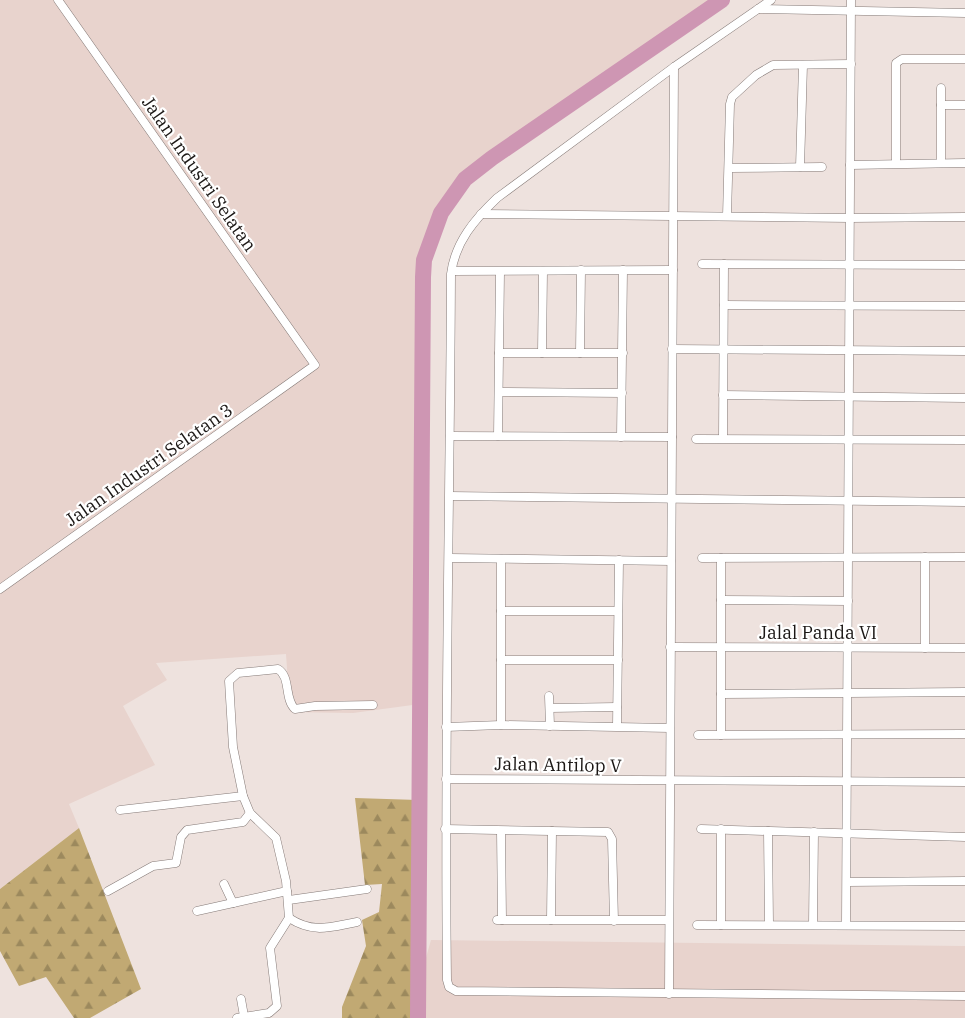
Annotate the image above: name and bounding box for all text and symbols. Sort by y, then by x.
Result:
street label: Jalan Industri Selatan [137,92,262,256]
street label: Jalan Industri Selatan 3 [60,398,237,531]
street label: Jalal Panda VI [759,621,877,644]
street label: Jalan Antilop V [494,752,622,777]

